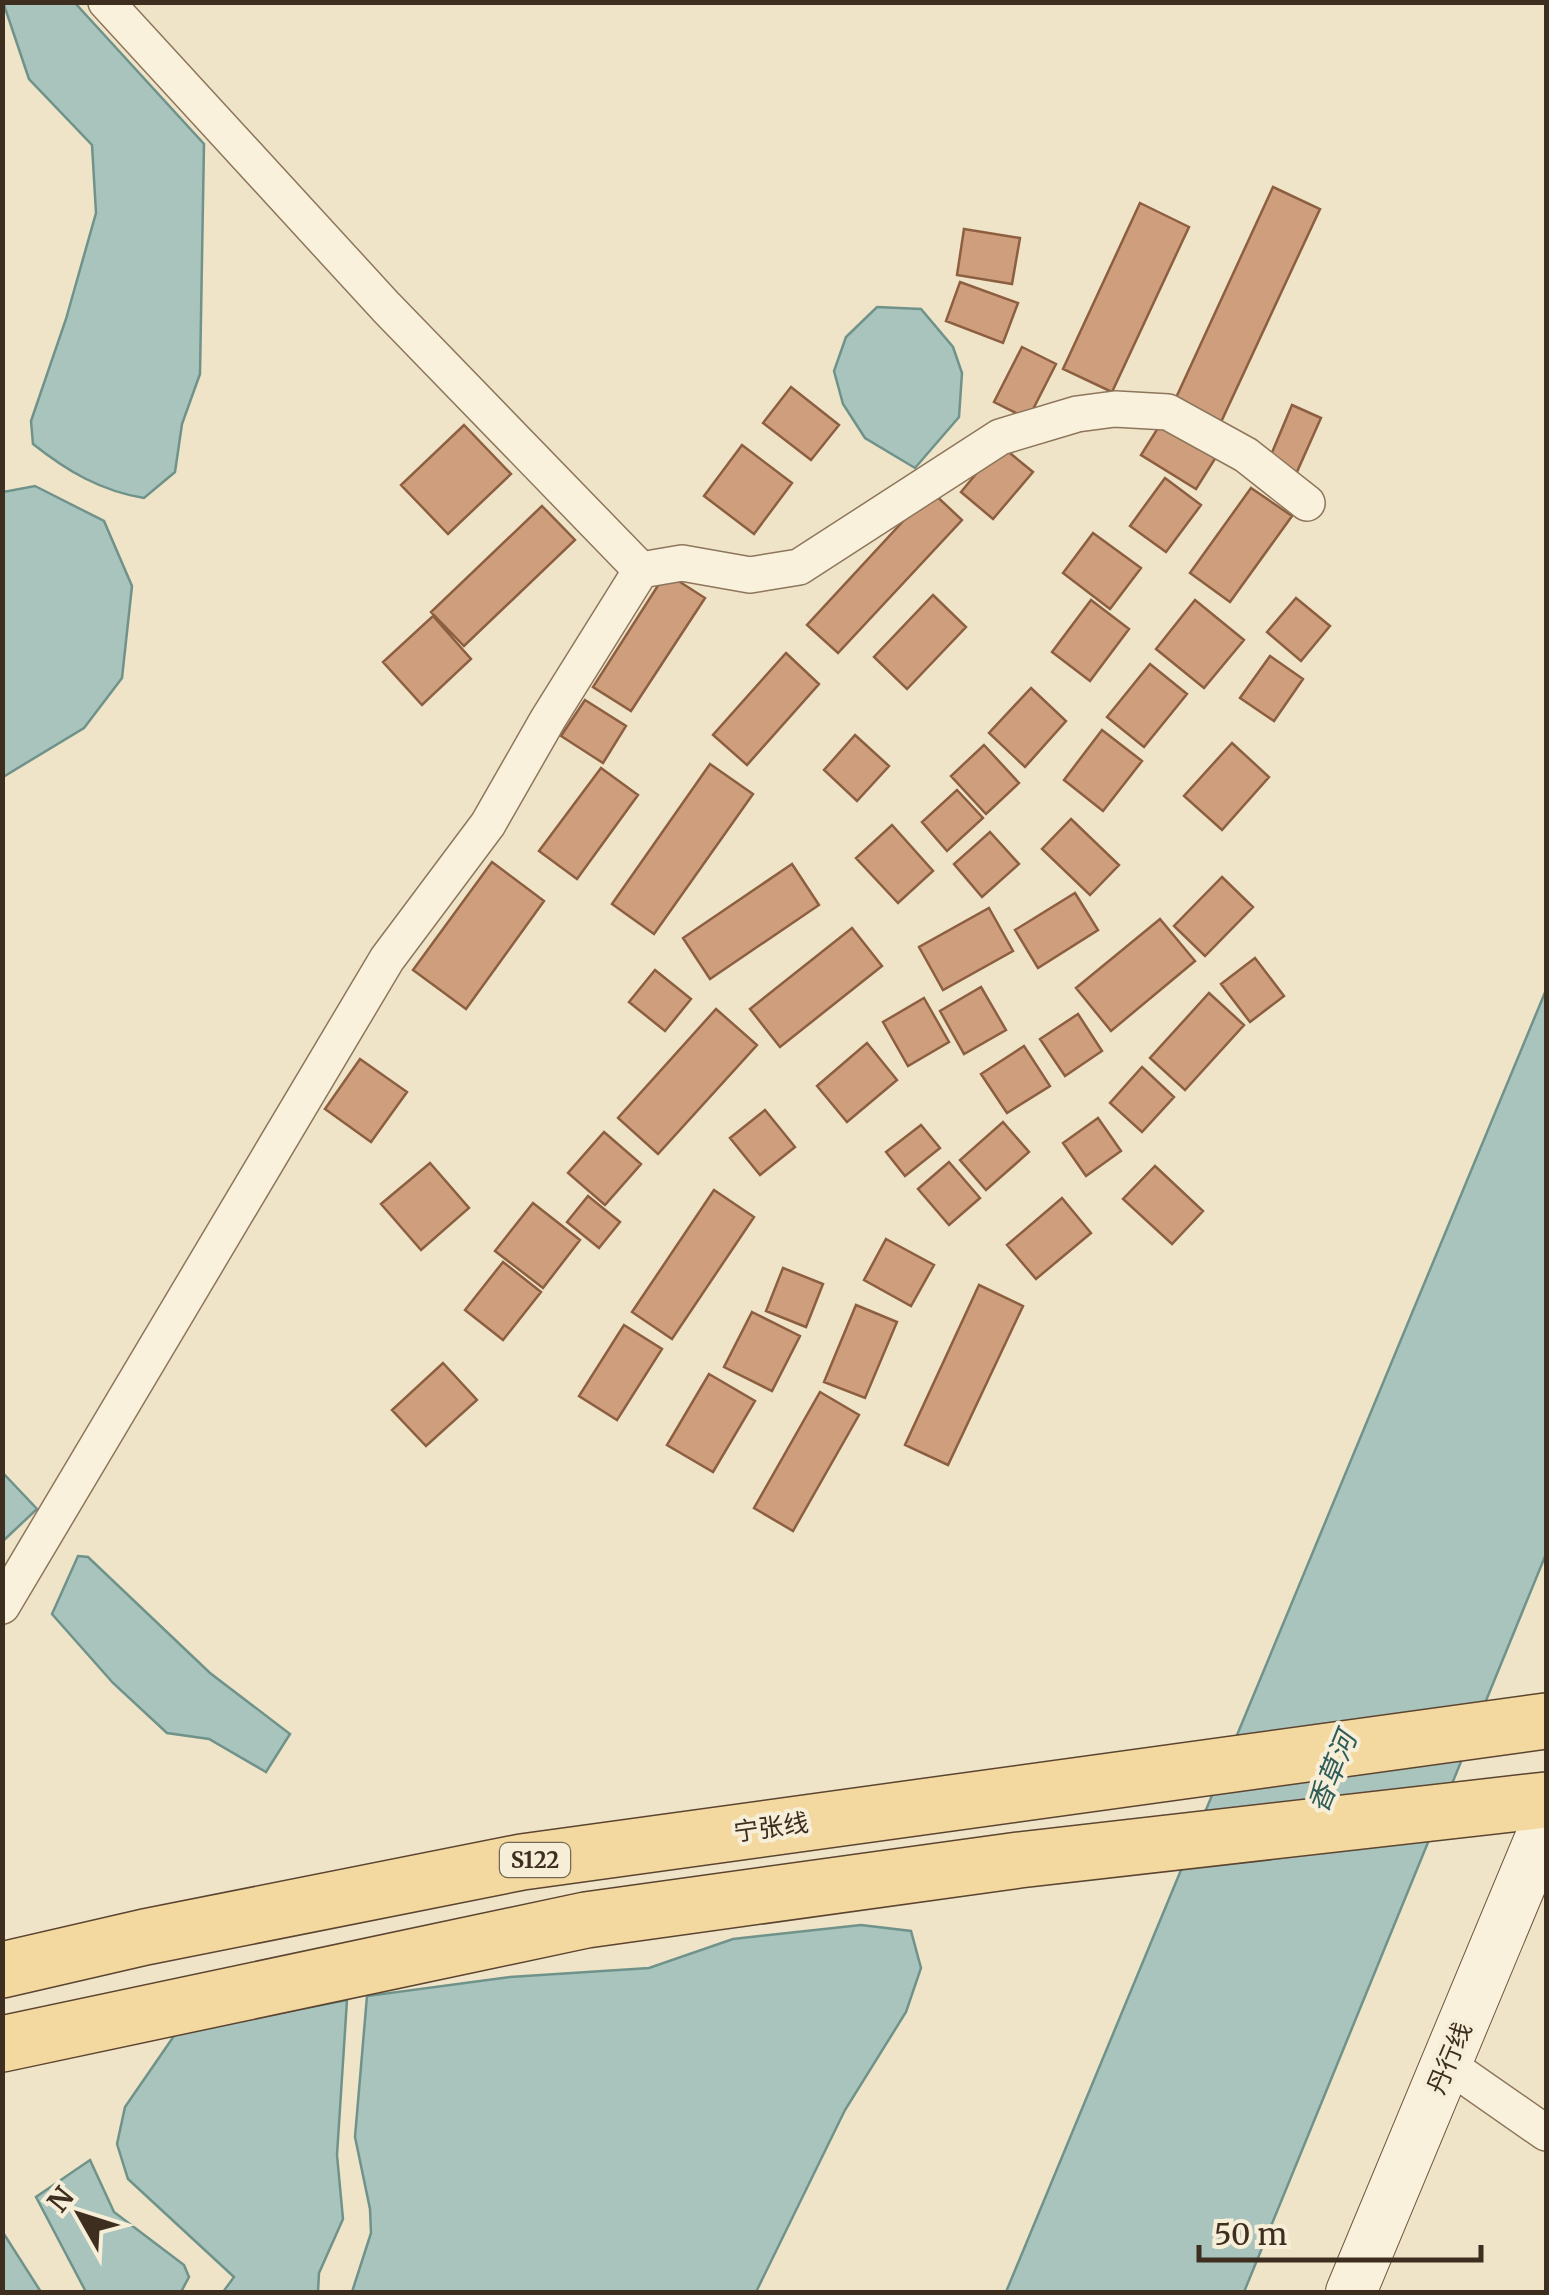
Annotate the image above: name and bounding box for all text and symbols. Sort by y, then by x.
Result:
water label: 香草河 [1300,1722,1366,1818]
street label: 宁张线 [732,1806,810,1848]
road number: S122 [500,1843,570,1877]
street label: 丹行线 [1420,2017,1478,2099]
north arrow [30,2165,130,2265]
text: N [40,2179,82,2219]
scale bar [1199,2200,1482,2262]
text: 50 m [1214,2215,1287,2253]

